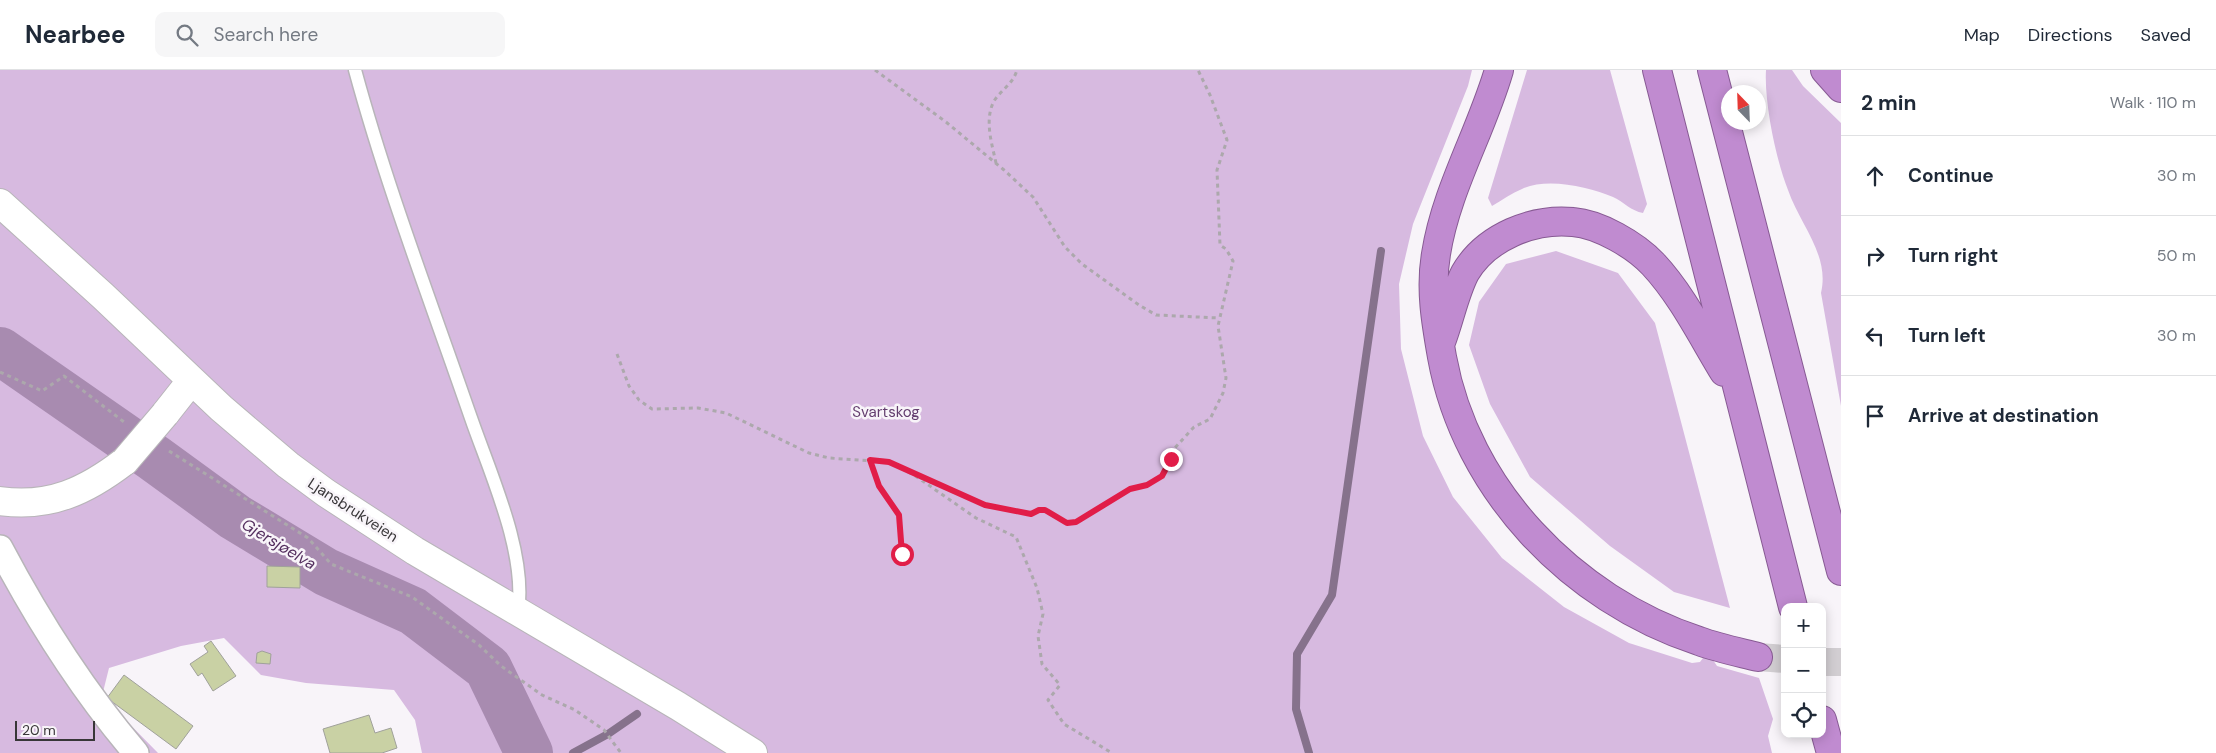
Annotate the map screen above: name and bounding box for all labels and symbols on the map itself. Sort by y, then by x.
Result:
north arrow [1721,85,1766,130]
park label: Svartskog [852,402,920,422]
route end [1160,448,1183,471]
street label: Ljansbrukveien [304,473,402,547]
water label: Gjersjøelva [238,514,320,574]
route start [891,543,914,566]
scale bar [15,718,95,741]

